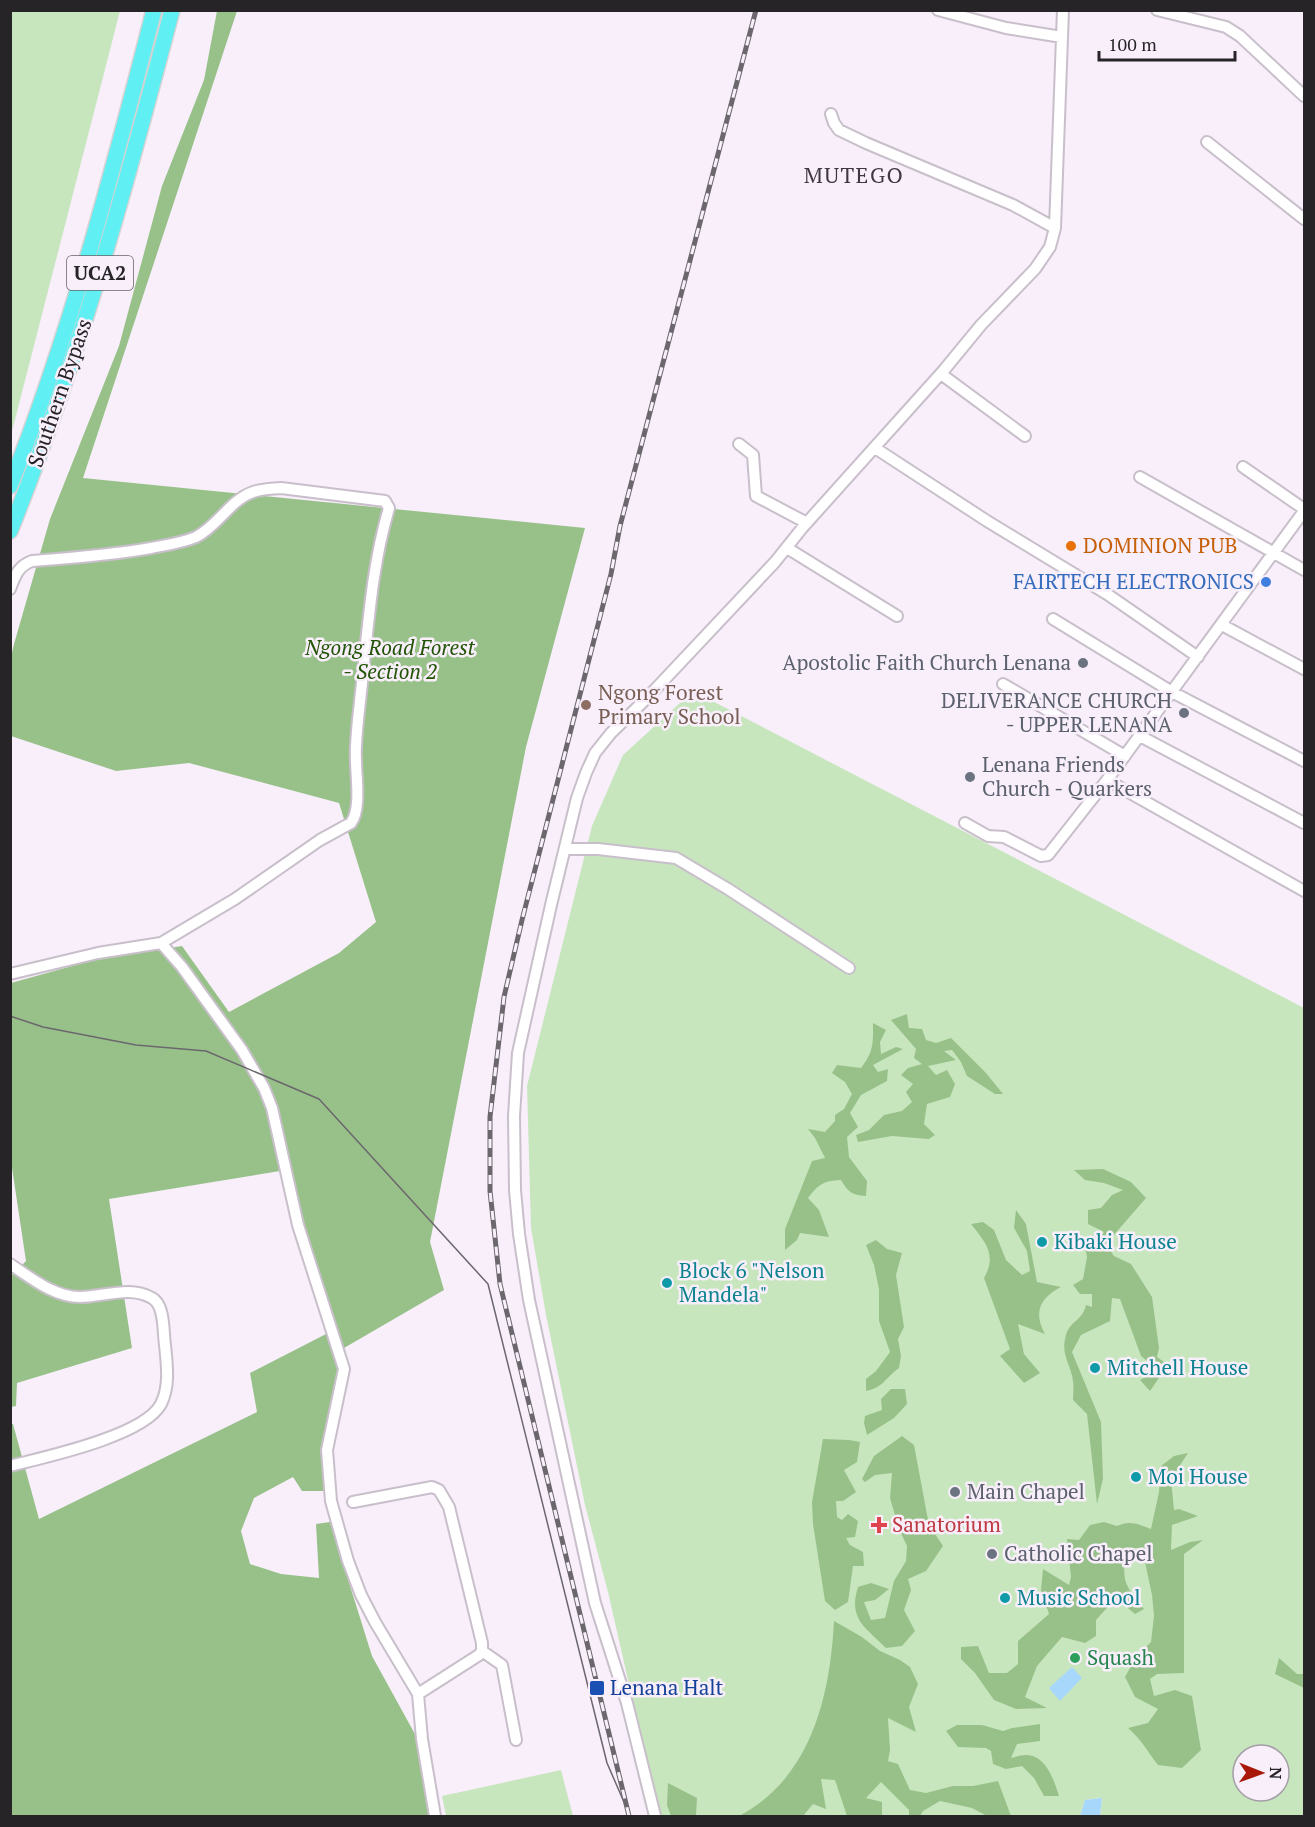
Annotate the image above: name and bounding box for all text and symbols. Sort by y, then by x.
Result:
scale bar [1099,24,1236,62]
text: 100 m [1108,32,1157,56]
district label: MUTEGO [804,160,904,189]
road number: UCA2 [67,256,133,290]
street label: Southern Bypass [21,315,98,471]
place label: DOMINION PUB [1083,531,1237,559]
marker: DOMINION PUB [1064,539,1078,553]
place label: FAIRTECH ELECTRONICS [1013,567,1254,595]
marker: FAIRTECH ELECTRONICS [1259,575,1273,589]
park label: Ngong Road Forest - Section 2 [304,633,476,685]
place label: Apostolic Faith Church Lenana [782,648,1071,676]
marker: Apostolic Faith Church Lenana [1076,656,1090,670]
place label: Ngong Forest Primary School [598,678,741,730]
place label: DELIVERANCE CHURCH - UPPER LENANA [941,686,1173,738]
marker: Ngong Forest Primary School [579,698,593,712]
marker: DELIVERANCE CHURCH - UPPER LENANA [1177,706,1191,720]
place label: Lenana Friends Church - Quarkers [982,750,1152,802]
marker: Lenana Friends Church - Quarkers [963,770,977,784]
place label: Kibaki House [1054,1227,1177,1255]
marker: Kibaki House [1035,1235,1049,1249]
place label: Block 6 "Nelson Mandela" [679,1256,825,1308]
marker: Block 6 "Nelson Mandela" [660,1276,674,1290]
place label: Mitchell House [1107,1353,1248,1381]
marker: Mitchell House [1088,1361,1102,1375]
place label: Moi House [1148,1462,1248,1490]
marker: Moi House [1129,1470,1143,1484]
place label: Main Chapel [967,1477,1085,1505]
marker: Main Chapel [948,1485,962,1499]
place label: Sanatorium [892,1510,1001,1538]
marker: Sanatorium [870,1516,888,1534]
place label: Catholic Chapel [1004,1539,1153,1567]
marker: Catholic Chapel [985,1547,999,1561]
place label: Music School [1017,1583,1140,1611]
marker: Music School [998,1591,1012,1605]
place label: Squash [1087,1643,1154,1671]
marker: Squash [1068,1651,1082,1665]
place label: Lenana Halt [610,1673,724,1701]
marker: Lenana Halt [588,1679,606,1697]
north arrow [1231,1743,1291,1803]
text: N [1265,1767,1287,1780]

